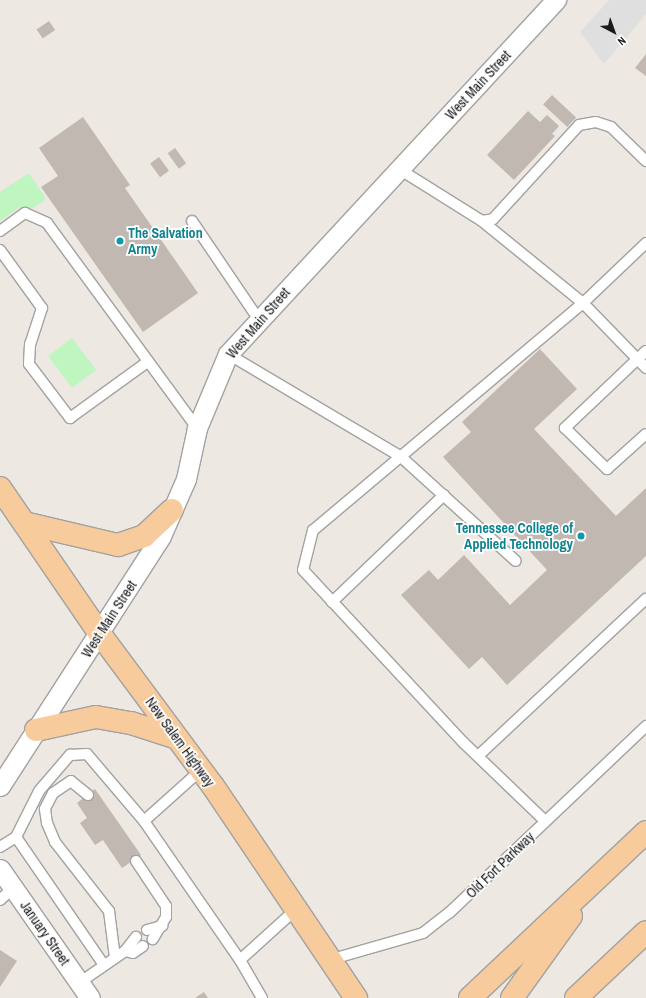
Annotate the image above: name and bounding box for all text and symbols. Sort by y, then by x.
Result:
north arrow [594,12,634,52]
text: N [615,34,629,48]
street label: West Main Street [442,47,514,123]
place label: The Salvation Army [128,225,203,258]
marker: The Salvation Army [115,236,125,246]
street label: West Main Street [223,284,293,362]
place label: Tennessee College of Applied Technology [456,520,573,552]
marker: Tennessee College of Applied Technology [576,531,586,541]
street label: West Main Street [78,577,140,661]
street label: New Salem Highway [142,694,218,790]
street label: Old Fort Parkway [462,828,538,902]
street label: January Street [17,898,73,968]

